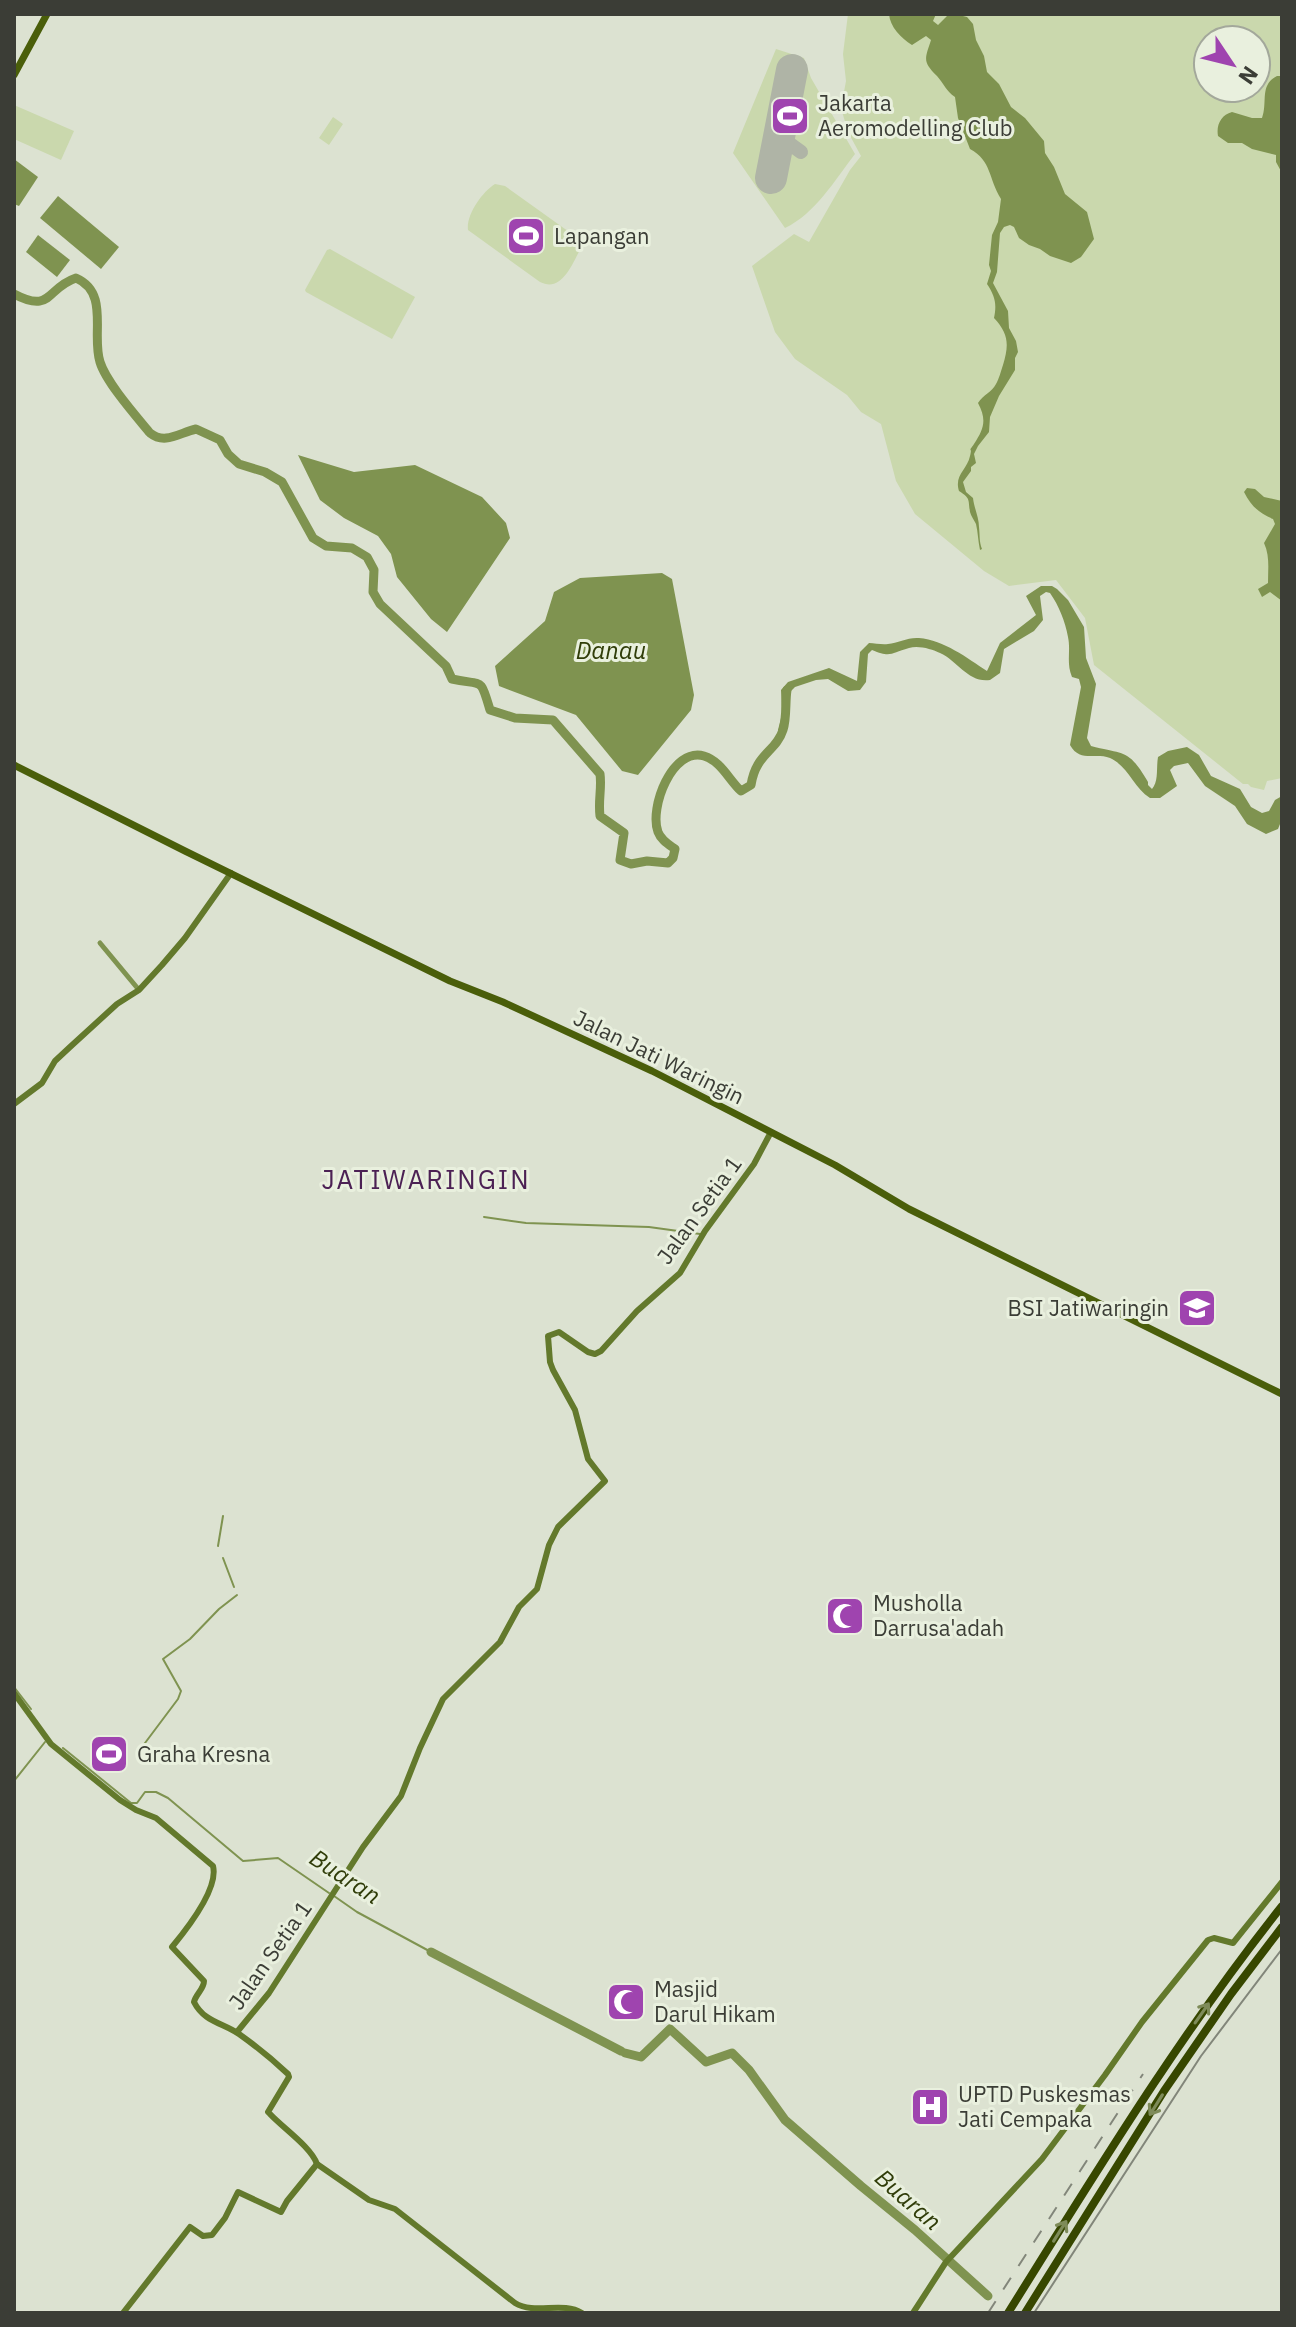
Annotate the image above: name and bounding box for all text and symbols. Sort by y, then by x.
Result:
north arrow [1192,24,1272,104]
text: N [1232,61,1265,91]
place label: Jakarta Aeromodelling Club [818,88,1012,142]
sports icon: Jakarta Aeromodelling Club [769,95,811,137]
sports icon: Lapangan [505,215,547,257]
place label: Lapangan [554,221,650,250]
water label: Danau [576,634,646,666]
street label: Jalan Jati Waringin [569,1003,749,1110]
street label: Jalan Setia 1 [650,1150,748,1269]
district label: JATIWARINGIN [321,1162,531,1196]
school or university icon: BSI Jatiwaringin [1176,1287,1218,1329]
place label: BSI Jatiwaringin [1008,1293,1169,1322]
place label: Musholla Darrusa'adah [873,1588,1004,1642]
mosque icon: Musholla Darrusa'adah [824,1595,866,1637]
sports icon: Graha Kresna [88,1733,130,1775]
place label: Graha Kresna [137,1739,270,1768]
water label: Buaran [304,1841,387,1911]
street label: Jalan Setia 1 [221,1895,318,2015]
place label: Masjid Darul Hikam [654,1974,776,2028]
mosque icon: Masjid Darul Hikam [605,1981,647,2023]
one-way arrow [1194,2003,1210,2025]
place label: UPTD Puskesmas Jati Cempaka [958,2079,1131,2133]
hospital icon: UPTD Puskesmas Jati Cempaka [909,2086,951,2128]
one-way arrow [1147,2093,1163,2116]
water label: Buaran [869,2161,949,2237]
one-way arrow [1053,2220,1069,2243]

